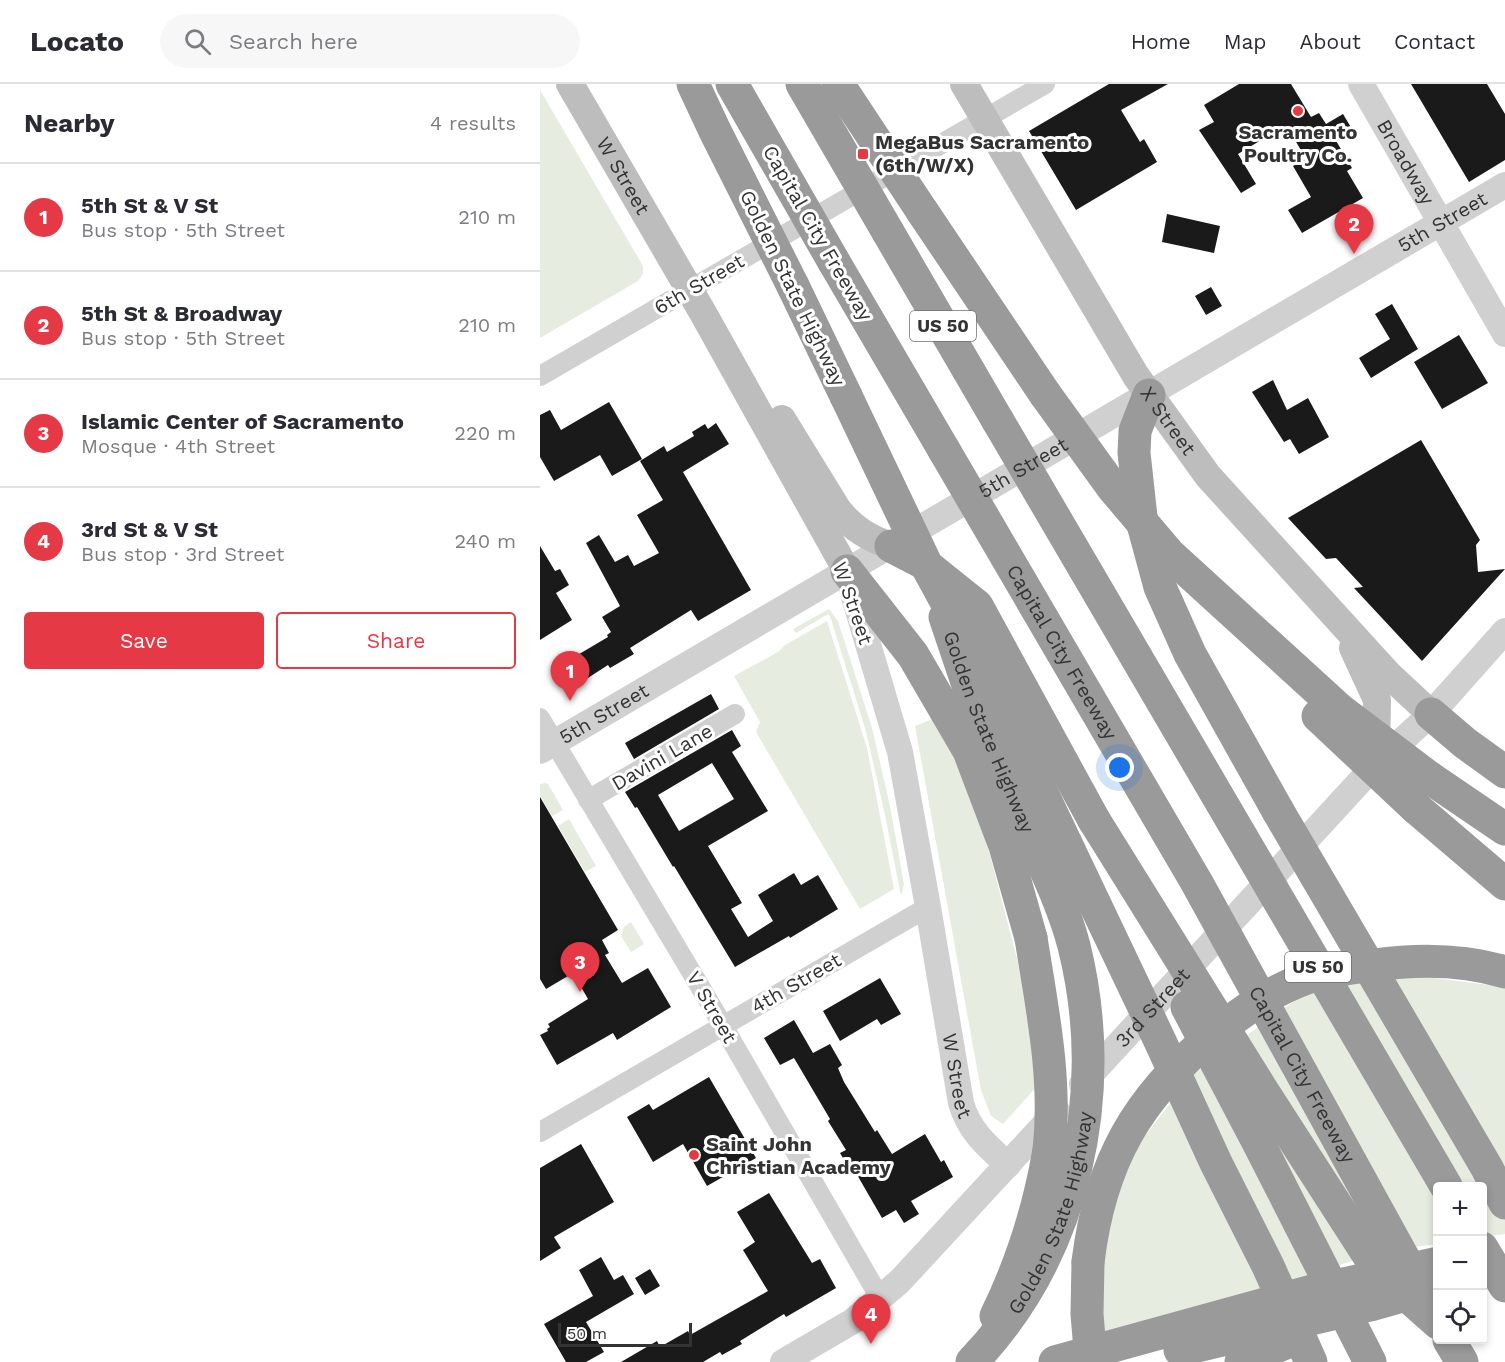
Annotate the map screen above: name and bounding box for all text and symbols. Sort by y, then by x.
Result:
search box [160,14,580,68]
text: Locato [30,25,124,58]
icon: search [181,25,214,58]
text: Search here [229,29,358,54]
text: Home [1131,29,1191,54]
text: Map [1224,29,1267,54]
text: About [1300,29,1361,54]
text: Contact [1394,29,1475,54]
marker: Sacramento Poultry Co. [1291,104,1305,118]
text: Nearby [24,108,115,138]
text: 4 results [430,111,516,135]
street label: Broadway [1372,115,1440,209]
place label: Sacramento Poultry Co. [1238,120,1358,167]
place label: MegaBus Sacramento (6th/W/X) [875,130,1089,177]
street label: W Street [591,133,655,219]
street label: Capital City Freeway [758,141,878,326]
marker: MegaBus Sacramento (6th/W/X) [856,147,870,161]
street label: Golden State Highway [735,186,851,391]
street label: 5th Street [1393,186,1492,257]
text: 5th St & V St [81,193,218,218]
pin: 2 [1334,204,1374,254]
text: 1 [39,205,48,229]
text: 210 m [458,205,516,229]
text: Bus stop · 5th Street [81,218,285,242]
street label: 6th Street [650,248,749,319]
text: 5th St & Broadway [81,301,282,326]
road number: US 50 [910,311,976,341]
text: 2 [38,313,49,337]
text: 210 m [458,313,516,337]
text: Bus stop · 5th Street [81,326,285,350]
street label: X Street [1135,382,1201,460]
text: Islamic Center of Sacramento [81,409,404,434]
text: 3 [38,421,49,445]
text: 220 m [454,421,516,445]
street label: 5th Street [974,432,1073,503]
text: Mosque · 4th Street [81,434,275,458]
text: 3rd St & V St [81,517,218,542]
text: 4 [37,529,50,553]
text: 240 m [454,529,516,553]
text: Bus stop · 3rd Street [81,542,284,566]
street label: W Street [828,559,879,648]
street label: Capital City Freeway [1002,560,1123,744]
button: Save [24,612,264,669]
button: Share [276,612,516,669]
street label: Golden State Highway [939,628,1040,837]
pin: 1 [550,652,590,701]
street label: 5th Street [555,678,653,749]
street label: Davini Lane [607,718,717,796]
your location [1105,753,1134,782]
pin: 3 [560,942,600,992]
street label: 4th Street [747,947,846,1018]
road number: US 50 [1285,952,1351,982]
street label: 3rd Street [1110,962,1195,1052]
street label: V Street [682,967,743,1048]
street label: Capital City Freeway [1244,982,1361,1168]
street label: W Street [937,1031,978,1123]
street label: Golden State Highway [1003,1110,1097,1319]
place label: Saint John Christian Academy [706,1132,892,1179]
marker: Saint John Christian Academy [687,1148,701,1162]
map controls [1433,1182,1487,1344]
button: + [1433,1182,1487,1236]
button: − [1433,1236,1487,1290]
button: locate [1433,1290,1487,1344]
pin: 4 [852,1294,890,1344]
scale bar [558,1320,692,1348]
text: 50 m [567,1324,607,1343]

